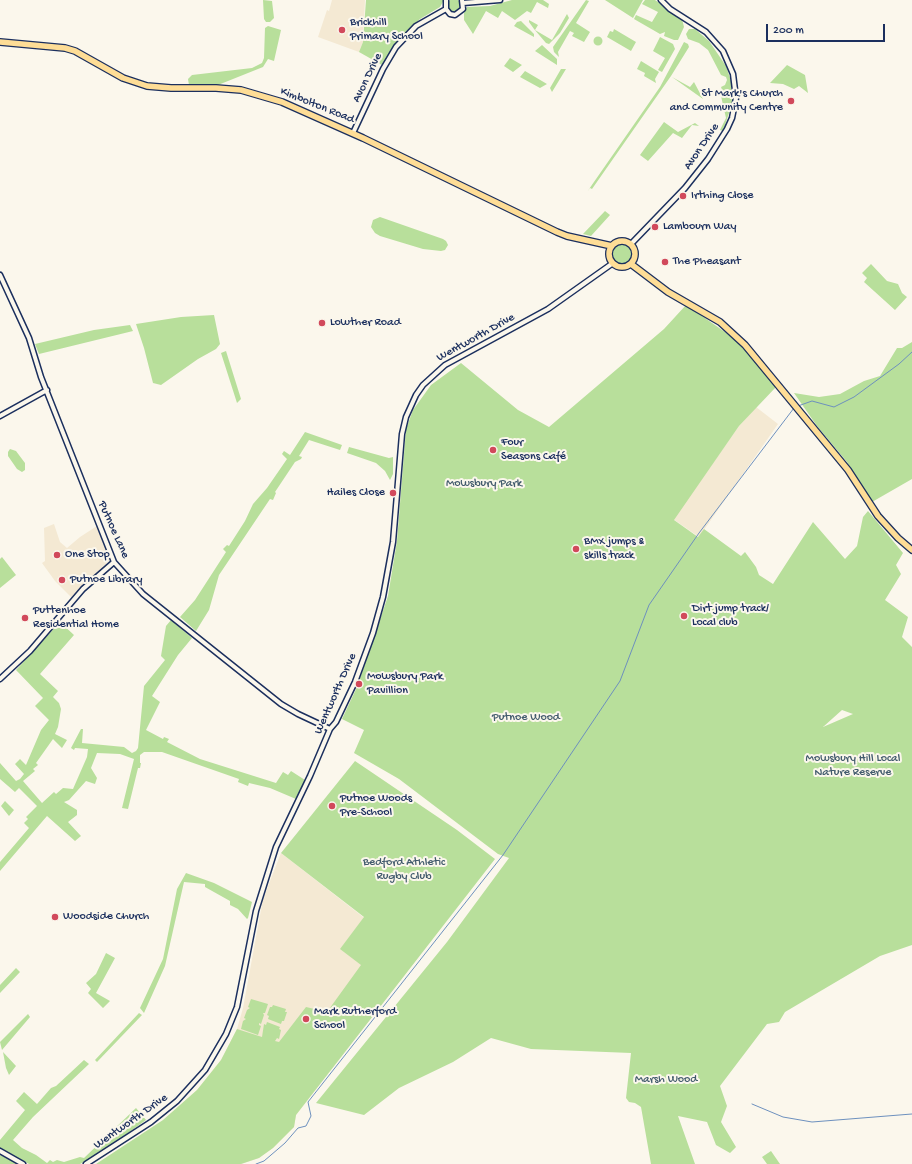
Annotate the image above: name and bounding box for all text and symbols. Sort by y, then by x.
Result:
place label: Brickhill Primary School [350,16,423,44]
scale bar [768,16,887,42]
text: 200 m [773,24,804,38]
marker: Brickhill Primary School [337,25,347,35]
street label: Avon Drive [350,51,386,105]
street label: Kimbolton Road [278,85,356,127]
place label: St Mark's Church and Community Centre [670,87,783,115]
marker: St Mark's Church and Community Centre [786,96,796,106]
street label: Avon Drive [681,121,723,173]
place label: Irthing Close [691,189,753,203]
marker: Irthing Close [678,191,688,201]
place label: Lambourn Way [663,220,736,234]
marker: Lambourn Way [650,222,660,232]
place label: The Pheasant [673,255,741,269]
marker: The Pheasant [660,257,670,267]
street label: Wentworth Drive [434,311,518,365]
place label: Lowther Road [330,316,401,330]
marker: Lowther Road [317,318,327,328]
place label: Four Seasons Café [501,436,566,464]
marker: Four Seasons Café [488,445,498,455]
park label: Mowsbury Park [446,477,522,491]
place label: Hailes Close [327,486,385,500]
marker: Hailes Close [388,488,398,498]
street label: Putnoe Lane [94,499,132,561]
place label: BMX jumps & skills track [584,535,644,563]
marker: BMX jumps & skills track [571,544,581,554]
place label: One Stop [65,548,110,562]
marker: One Stop [52,550,62,560]
place label: Putnoe Library [70,573,143,587]
marker: Putnoe Library [57,575,67,585]
place label: Dirt jump track/ Local club [692,602,769,630]
place label: Puttenhoe Residential Home [33,604,119,632]
marker: Dirt jump track/ Local club [679,611,689,621]
marker: Puttenhoe Residential Home [20,613,30,623]
street label: Wentworth Drive [312,651,360,737]
place label: Mowsbury Park Pavillion [367,670,443,698]
marker: Mowsbury Park Pavillion [354,679,364,689]
park label: Putnoe Wood [492,711,560,725]
park label: Mowsbury Hill Local Nature Reserve [806,752,900,780]
place label: Putnoe Woods Pre-School [340,792,412,820]
marker: Putnoe Woods Pre-School [327,801,337,811]
park label: Bedford Athletic Rugby Club [363,856,445,884]
place label: Woodside Church [63,910,149,924]
marker: Woodside Church [50,912,60,922]
place label: Mark Rutherford School [314,1005,396,1033]
marker: Mark Rutherford School [301,1014,311,1024]
park label: Marsh Wood [635,1073,697,1087]
street label: Wentworth Drive [91,1091,171,1153]

